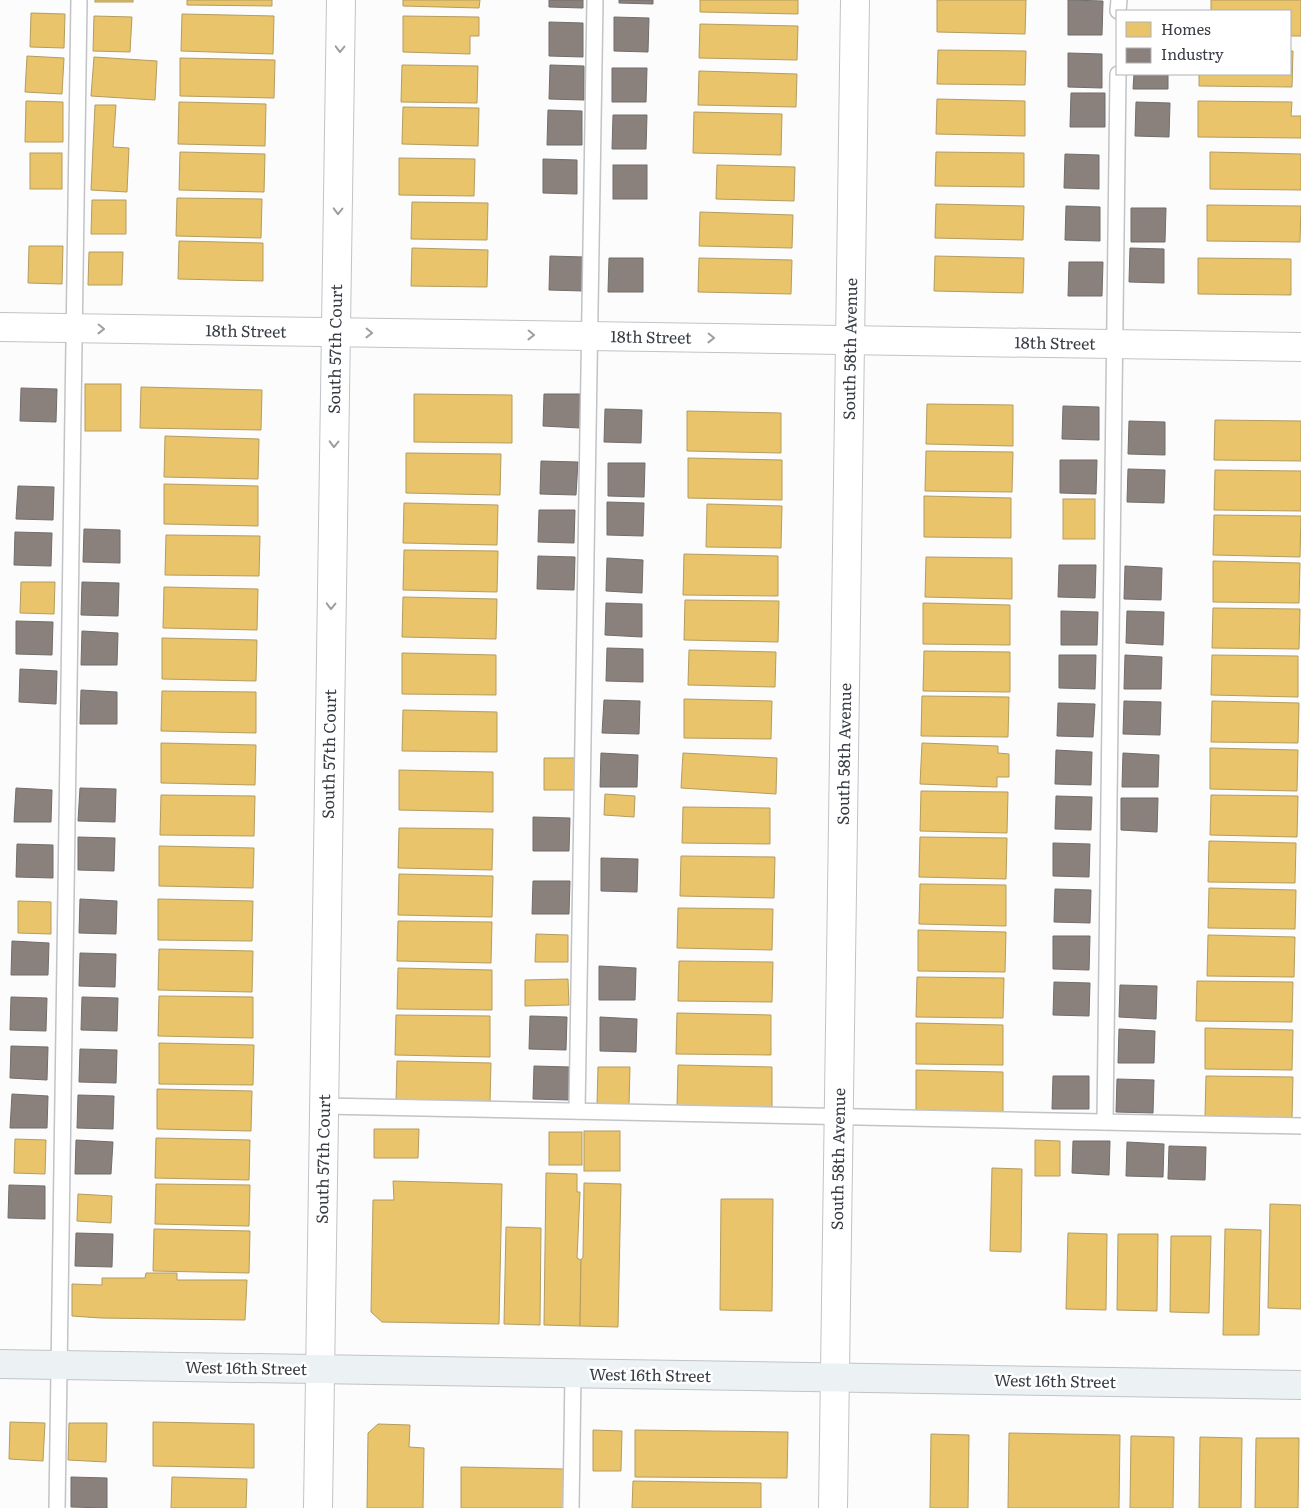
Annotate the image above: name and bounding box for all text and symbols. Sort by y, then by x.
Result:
legend [1116,10,1291,75]
text: Homes [1161,17,1211,40]
text: Industry [1161,42,1224,65]
one-way arrow [335,45,345,53]
one-way arrow [332,207,343,215]
street label: South 58th Avenue [836,278,862,420]
street label: South 57th Court [321,283,347,414]
street label: 18th Street [205,317,287,343]
street label: 18th Street [610,323,692,349]
one-way arrow [98,324,105,334]
one-way arrow [365,328,373,338]
street label: 18th Street [1014,329,1096,355]
one-way arrow [528,330,535,340]
one-way arrow [708,333,715,343]
one-way arrow [329,440,339,448]
one-way arrow [326,602,337,610]
street label: South 58th Avenue [830,683,856,825]
street label: South 57th Court [315,688,341,819]
street label: South 58th Avenue [824,1088,850,1230]
street label: South 57th Court [309,1093,335,1224]
street label: West 16th Street [185,1354,308,1380]
street label: West 16th Street [589,1361,712,1387]
street label: West 16th Street [994,1367,1117,1393]

